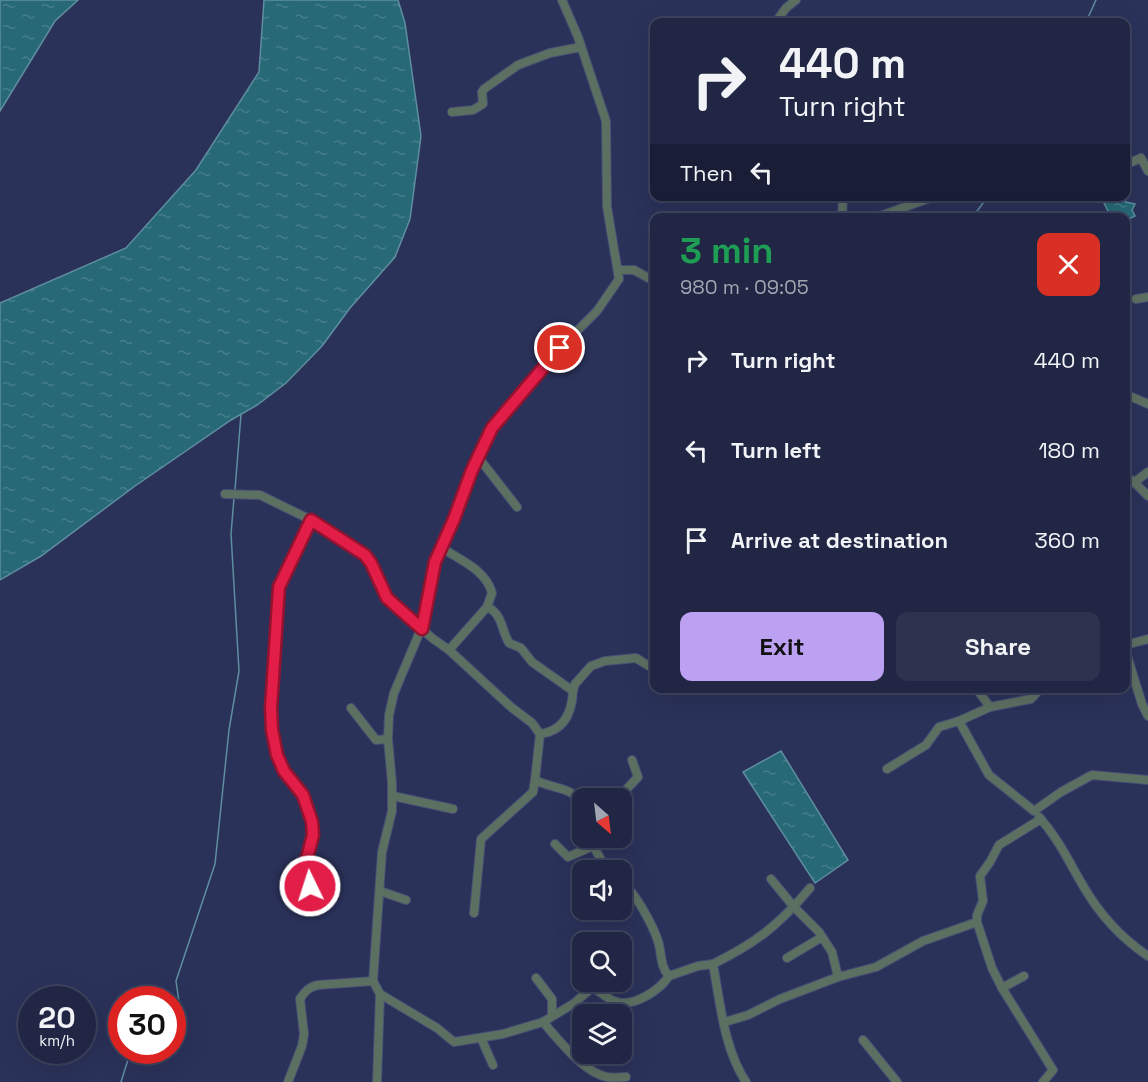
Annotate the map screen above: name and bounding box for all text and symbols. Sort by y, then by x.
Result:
text: 440 m [779,37,906,90]
icon: right [680,42,758,120]
text: Turn right [779,89,906,124]
icon: left [745,156,778,189]
text: Then [680,159,733,187]
text: 3 min [680,228,774,274]
button: close [1037,233,1100,296]
text: 980 m · 09:05 [680,274,809,300]
pin [534,322,585,373]
icon: arrive [543,331,576,364]
icon: right [680,344,713,377]
text: Turn right [731,346,836,374]
text: 440 m [1034,346,1100,374]
icon: left [680,434,713,467]
text: Turn left [731,436,821,464]
text: 180 m [1038,436,1100,464]
icon: arrive [680,524,713,557]
text: Arrive at destination [731,526,948,554]
text: 360 m [1035,526,1100,554]
button: Exit [680,612,884,681]
button: Share [896,612,1100,681]
north arrow [572,788,632,848]
map controls [572,788,632,1064]
position arrow [278,854,342,918]
button: sound [572,860,632,920]
button: search [572,932,632,992]
speed limit sign: 30 [108,986,186,1064]
text: 20 [38,998,76,1037]
button: layers [572,1004,632,1064]
text: km/h [39,1031,75,1050]

